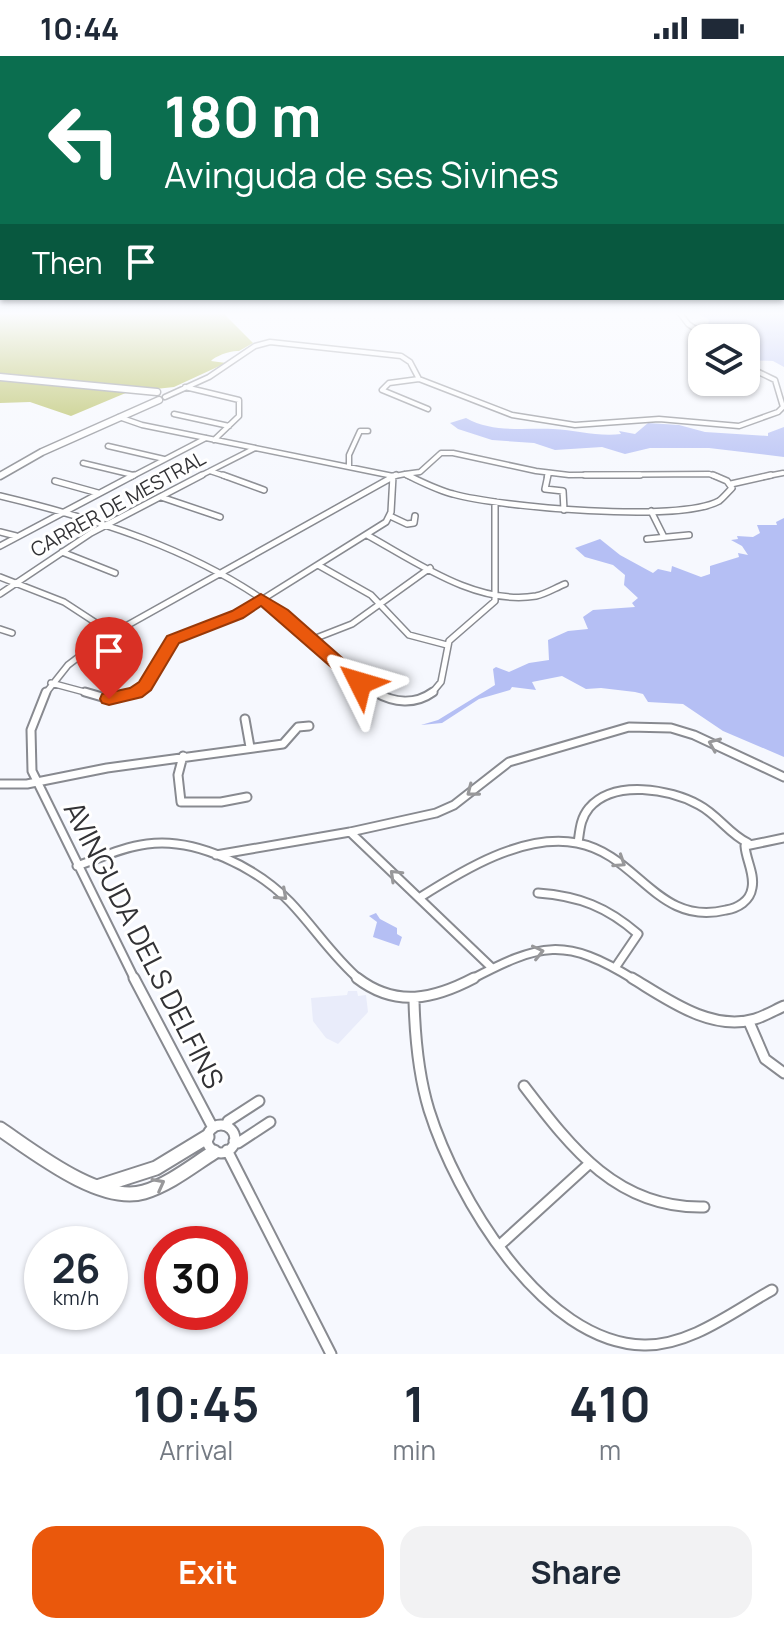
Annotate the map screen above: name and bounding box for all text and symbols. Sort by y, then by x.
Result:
text: 10:44 [40,8,119,49]
text: 180 m [164,77,321,154]
icon: left [32,88,136,192]
text: Avinguda de ses Sivines [164,150,559,199]
icon: arrive [119,240,163,284]
text: Then [32,242,103,283]
map controls [688,324,760,396]
button: layers [688,324,760,396]
street label: CARRER DE MESTRAL [25,444,210,563]
pin [75,617,143,699]
icon: arrive [87,629,131,673]
position arrow [318,641,402,725]
one-way arrow [708,737,722,753]
one-way arrow [467,781,481,796]
street label: AVINGUDA DELS DELFINS [56,795,234,1095]
one-way arrow [612,852,626,867]
one-way arrow [390,870,405,884]
one-way arrow [272,886,287,900]
one-way arrow [530,944,544,961]
one-way arrow [150,1178,165,1193]
speed limit sign: 30 [144,1226,248,1330]
text: 26 [52,1240,100,1295]
text: km/h [53,1284,99,1311]
text: 10:45 [133,1371,259,1436]
text: 1 [404,1371,425,1436]
text: 410 [569,1371,651,1436]
text: Arrival [159,1432,233,1468]
text: min [392,1432,436,1468]
text: m [599,1432,621,1468]
button: Exit [32,1526,384,1618]
button: Share [400,1526,752,1618]

